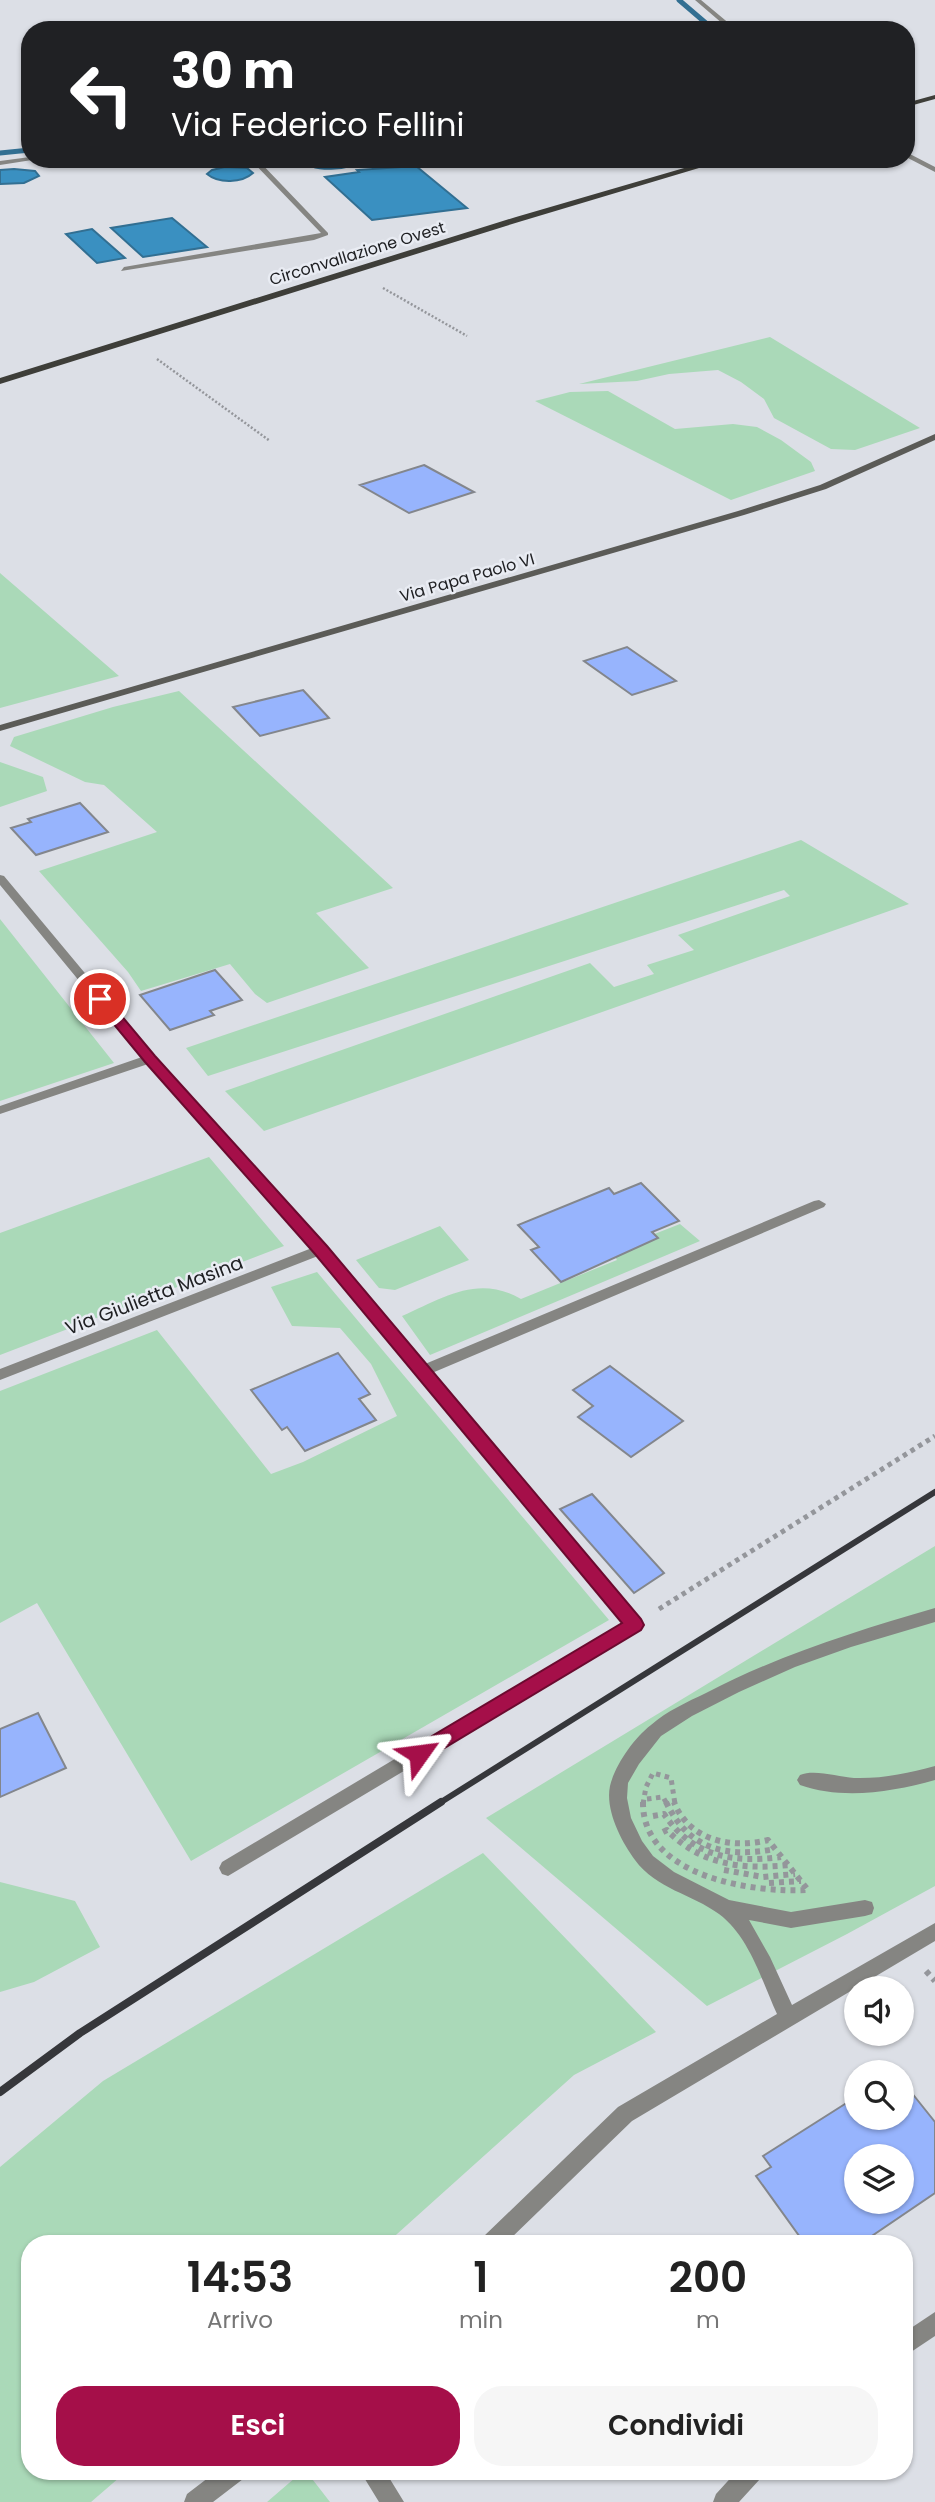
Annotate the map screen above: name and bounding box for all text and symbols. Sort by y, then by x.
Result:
text: 30 m [171,37,295,105]
icon: left [56,49,147,140]
text: Via Federico Fellini [171,102,464,147]
street label: Circonvallazione Ovest [267,216,448,291]
street label: Via Papa Paolo VI [397,547,537,608]
pin [70,969,130,1029]
icon: arrive [81,980,119,1018]
street label: Via Giulietta Masina [61,1249,247,1342]
position arrow [382,1717,456,1791]
map controls [844,1976,914,2214]
button: sound [844,1976,914,2046]
button: search [844,2060,914,2130]
button: layers [844,2144,914,2214]
text: 14:53 [187,2248,293,2307]
text: 1 [473,2248,489,2307]
text: 200 [669,2248,747,2307]
text: Arrivo [207,2304,273,2336]
text: min [459,2304,503,2336]
text: m [696,2304,720,2336]
button: Esci [56,2386,460,2466]
button: Condividi [474,2386,878,2466]

